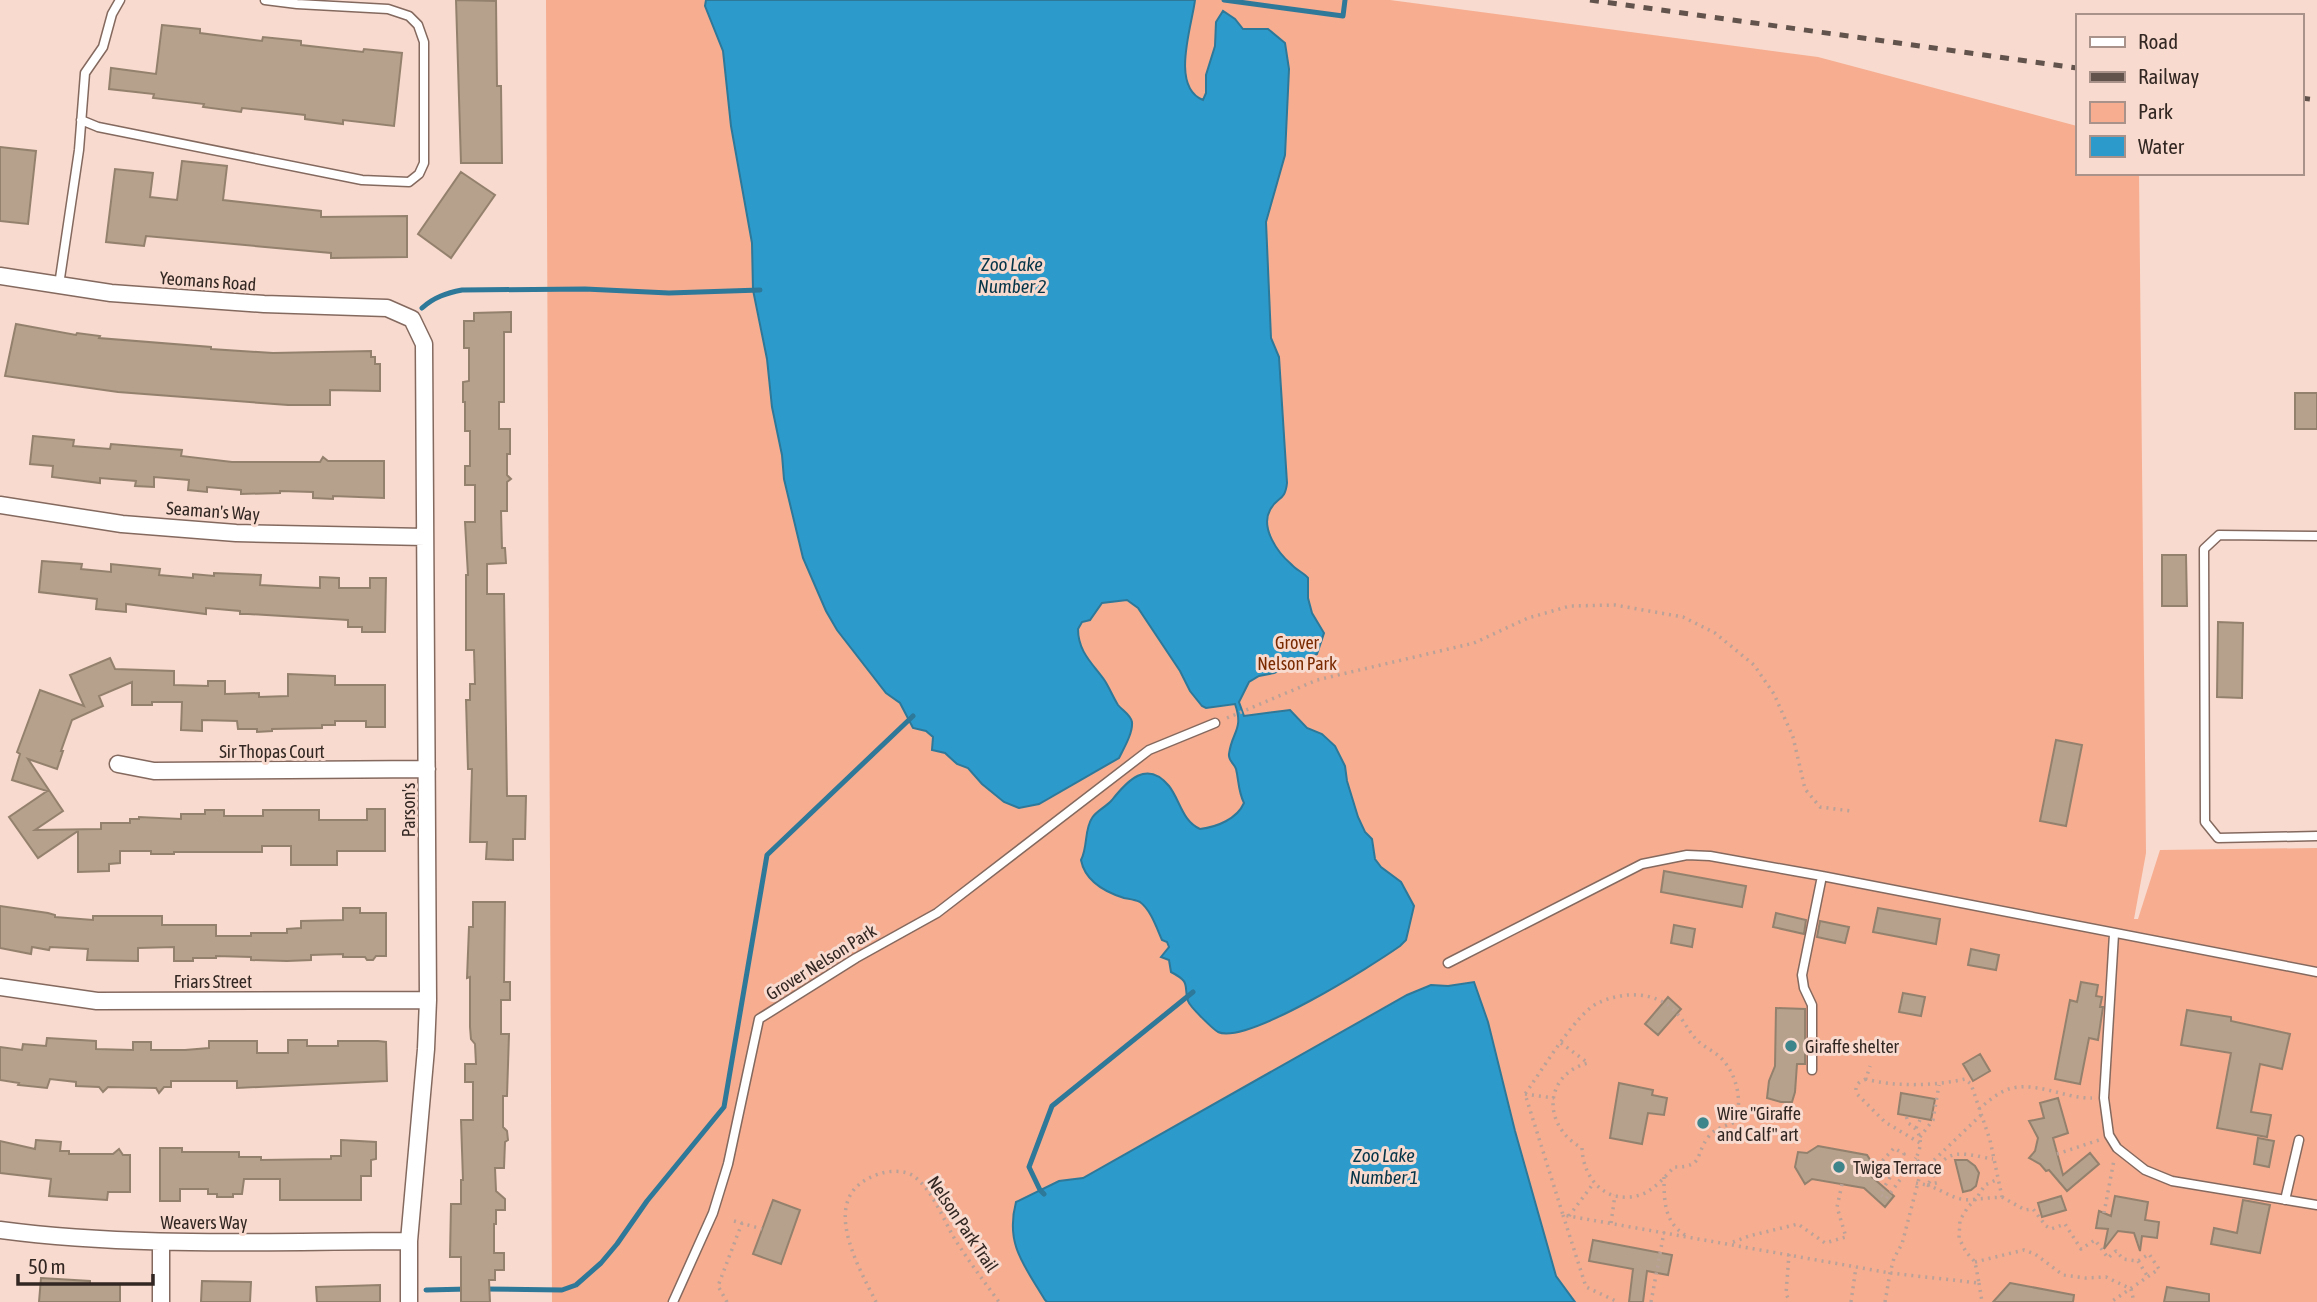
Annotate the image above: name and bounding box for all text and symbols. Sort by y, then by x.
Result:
legend [2076,14,2303,175]
text: Road [2138,29,2178,53]
text: Railway [2138,64,2200,88]
text: Park [2138,99,2173,123]
text: Water [2138,134,2185,158]
water label: Zoo Lake Number 2 [978,253,1046,297]
street label: Yeomans Road [159,267,257,295]
street label: Seaman's Way [165,497,261,525]
park label: Grover Nelson Park [1257,632,1337,674]
street label: Sir Thopas Court [219,741,325,762]
street label: Parson's [398,783,419,837]
street label: Grover Nelson Park [762,920,880,1004]
street label: Friars Street [174,971,252,992]
place label: Giraffe shelter [1805,1036,1900,1057]
marker: Giraffe shelter [1783,1038,1799,1054]
place label: Wire "Giraffe and Calf" art [1717,1103,1801,1145]
marker: Wire "Giraffe and Calf" art [1695,1115,1711,1131]
water label: Zoo Lake Number 1 [1350,1144,1418,1188]
place label: Twiga Terrace [1853,1157,1942,1178]
marker: Twiga Terrace [1831,1159,1847,1175]
street label: Nelson Park Trail [923,1172,1003,1276]
street label: Weavers Way [161,1212,247,1233]
scale bar [18,1242,152,1286]
text: 50 m [28,1254,66,1278]

